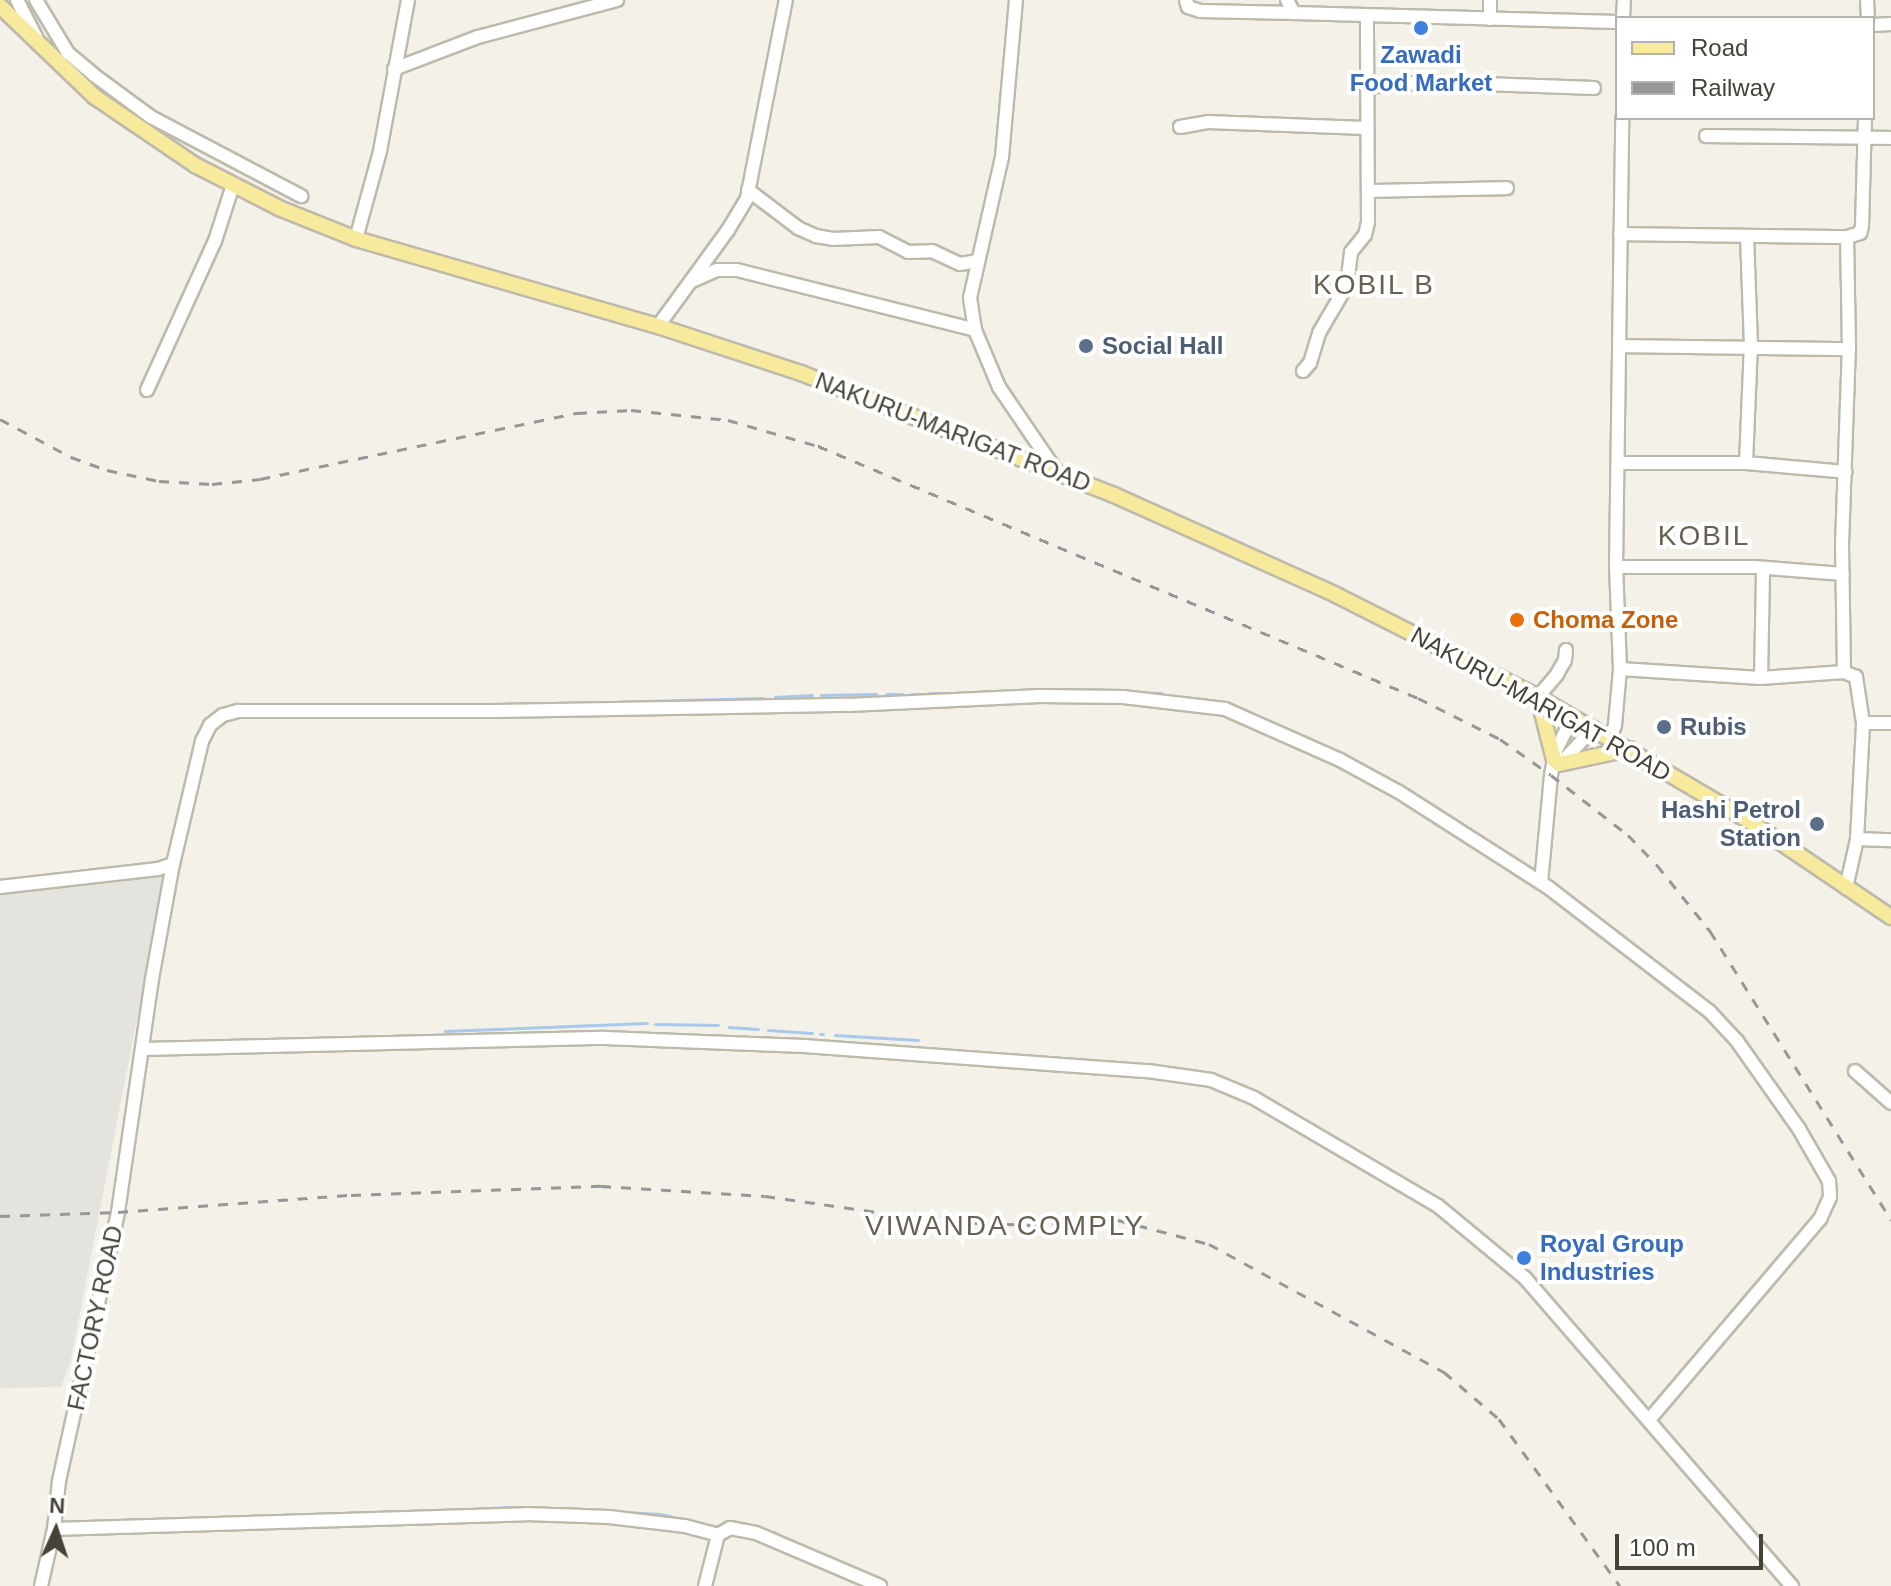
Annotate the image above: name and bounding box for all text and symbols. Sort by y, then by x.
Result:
legend [1615,16,1875,120]
marker: Zawadi Food Market [1412,19,1430,37]
text: Road [1691,34,1748,61]
place label: Zawadi Food Market [1350,41,1492,97]
text: Railway [1691,74,1775,101]
district label: KOBIL B [1313,268,1435,302]
place label: Social Hall [1102,332,1223,360]
marker: Social Hall [1077,337,1095,355]
street label: NAKURU-MARIGAT ROAD [811,366,1095,498]
district label: KOBIL [1658,519,1750,553]
place label: Choma Zone [1533,606,1678,634]
marker: Choma Zone [1508,611,1526,629]
street label: NAKURU-MARIGAT ROAD [1406,620,1676,788]
place label: Rubis [1680,713,1747,741]
marker: Rubis [1655,718,1673,736]
place label: Hashi Petrol Station [1661,796,1801,852]
marker: Hashi Petrol Station [1808,815,1826,833]
district label: VIWANDA COMPLY [864,1209,1146,1243]
street label: FACTORY ROAD [61,1223,129,1413]
place label: Royal Group Industries [1540,1230,1684,1286]
marker: Royal Group Industries [1515,1249,1533,1267]
north arrow [16,1490,96,1570]
text: N [49,1493,66,1518]
scale bar [1619,1518,1767,1568]
text: 100 m [1629,1534,1696,1561]

